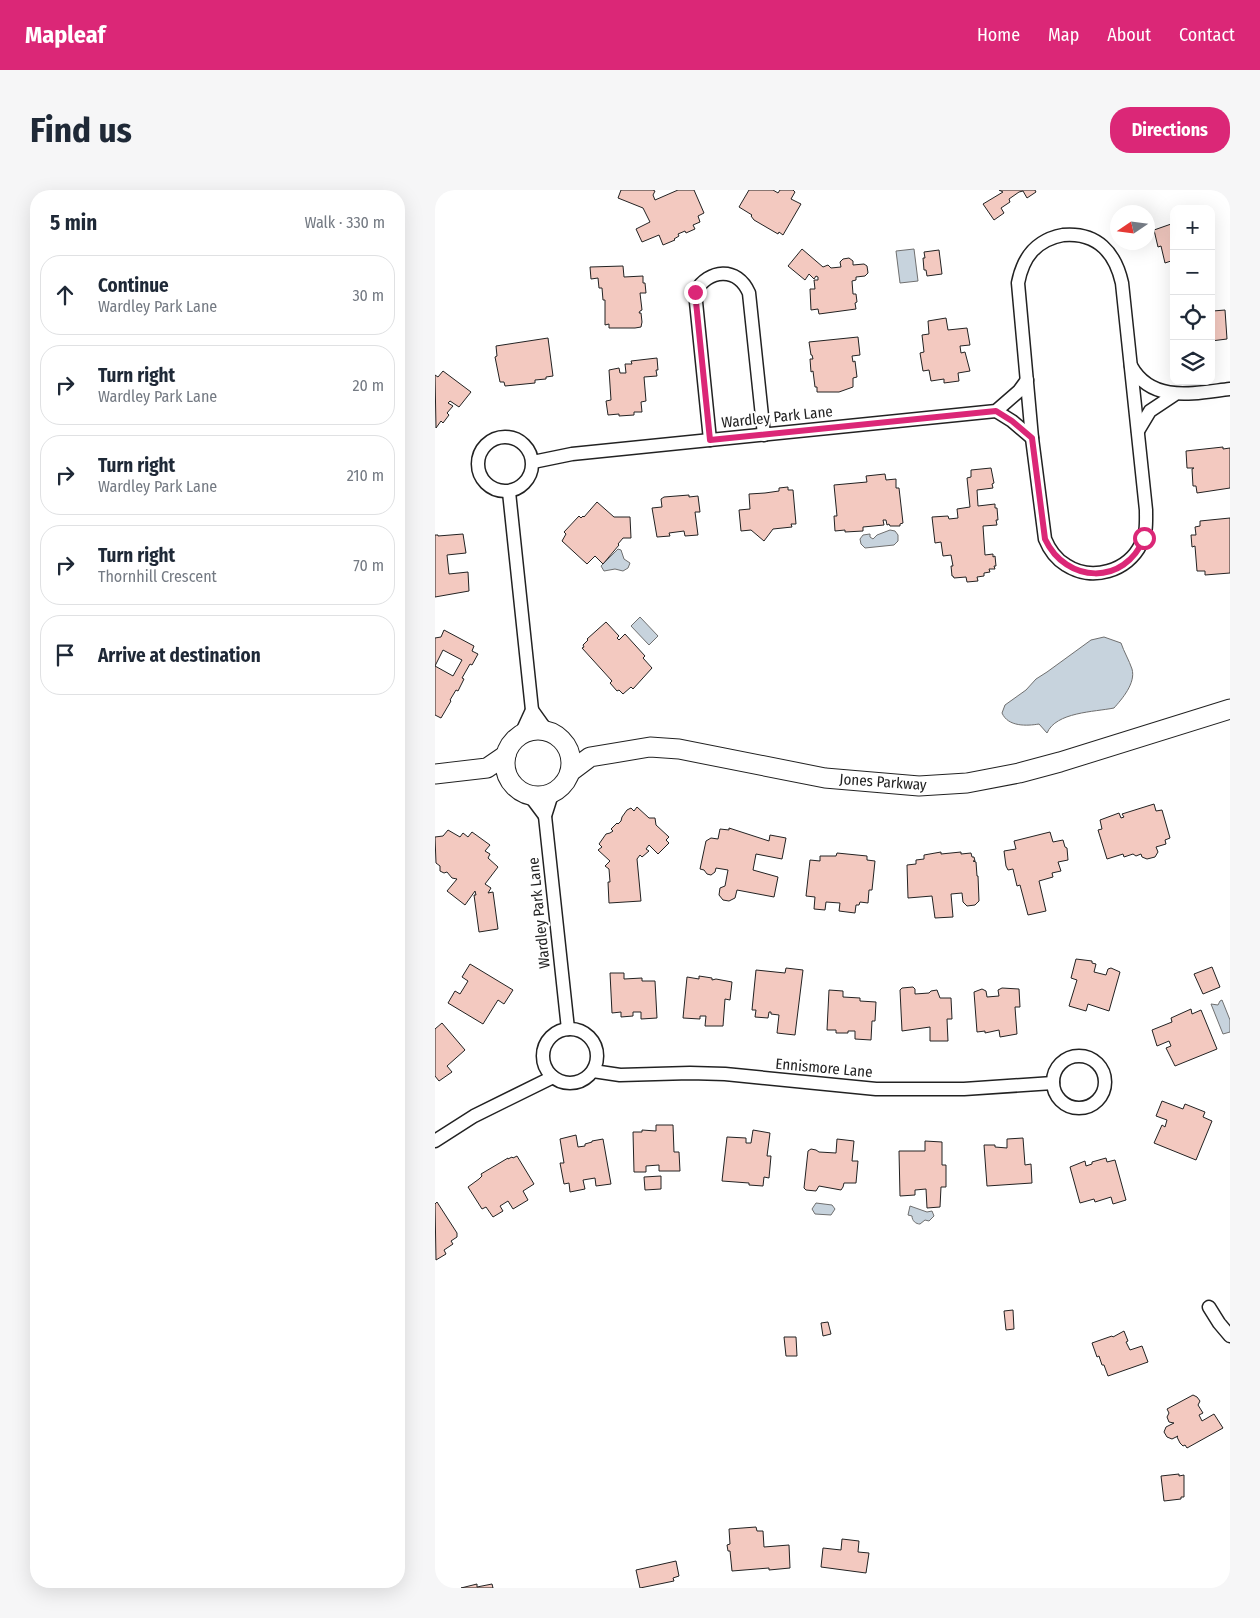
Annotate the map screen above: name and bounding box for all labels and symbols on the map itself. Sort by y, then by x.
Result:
north arrow [1110,205,1155,250]
route end [684,281,707,304]
street label: Wardley Park Lane [720,402,834,432]
route start [1133,527,1156,550]
street label: Jones Parkway [839,770,927,794]
street label: Wardley Park Lane [524,856,554,970]
street label: Ennismore Lane [775,1055,873,1081]

